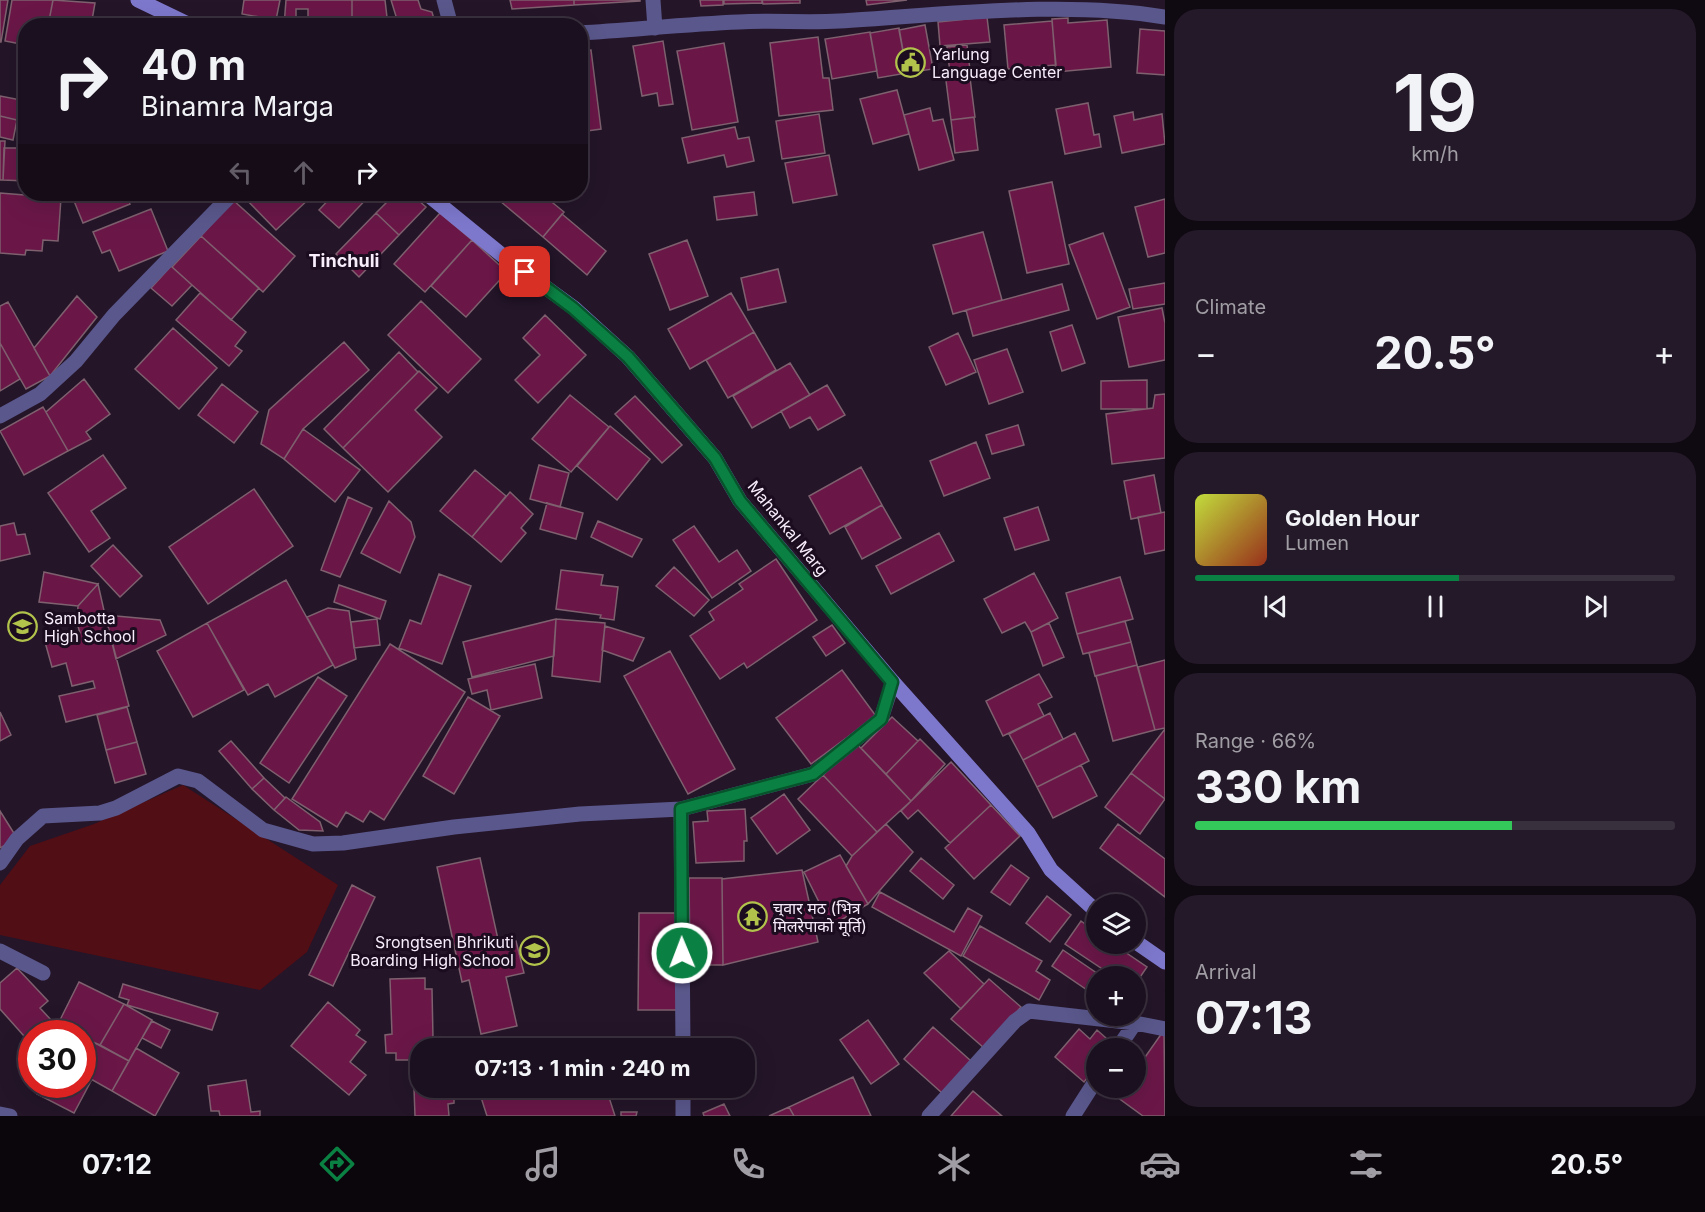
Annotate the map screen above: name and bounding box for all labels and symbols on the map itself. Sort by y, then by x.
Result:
place label: Yarlung Language Center [932,44,1062,82]
public building icon: Yarlung Language Center [895,47,927,79]
pin [499,246,550,297]
district label: Tinchuli [309,250,379,271]
street label: Mahankal Marg [744,476,832,580]
place label: Sambotta High School [44,608,135,646]
school or university icon: Sambotta High School [7,611,39,643]
place label: चुवार मठ (भित्र मिलरेपाको मूर्ति) [773,898,867,937]
temple icon: चुवार मठ (भित्र मिलरेपाको मूर्ति) [736,901,768,933]
position arrow [650,921,714,985]
place label: Srongtsen Bhrikuti Boarding High School [350,932,514,970]
school or university icon: Srongtsen Bhrikuti Boarding High School [519,935,551,967]
speed limit sign: 30 [18,1020,96,1098]

